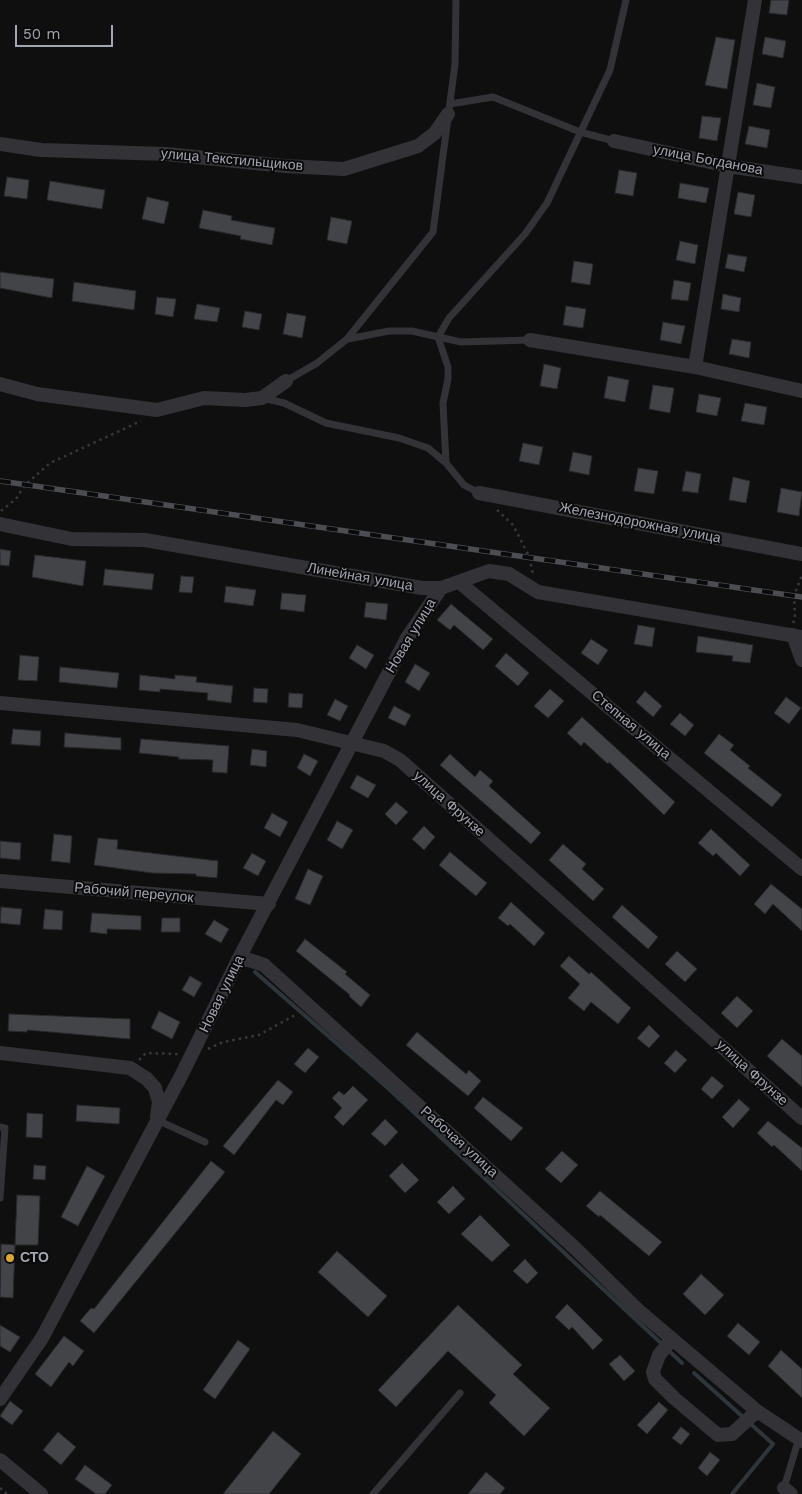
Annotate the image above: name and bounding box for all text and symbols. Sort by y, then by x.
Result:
scale bar [18,15,115,47]
text: 50 m [23,25,60,43]
street label: улица Богданова [652,141,764,179]
street label: улица Текстильщиков [160,145,304,175]
street label: Железнодорожная улица [558,499,722,547]
street label: Линейная улица [306,559,414,595]
street label: Новая улица [382,596,440,676]
street label: Степная улица [588,687,674,763]
street label: улица Фрунзе [410,768,488,840]
street label: Рабочий переулок [74,879,194,907]
street label: Новая улица [196,953,248,1035]
street label: улица Фрунзе [713,1037,791,1109]
street label: Рабочая улица [417,1103,501,1181]
place label: СТО [20,1250,49,1266]
marker: СТО [4,1252,16,1264]

